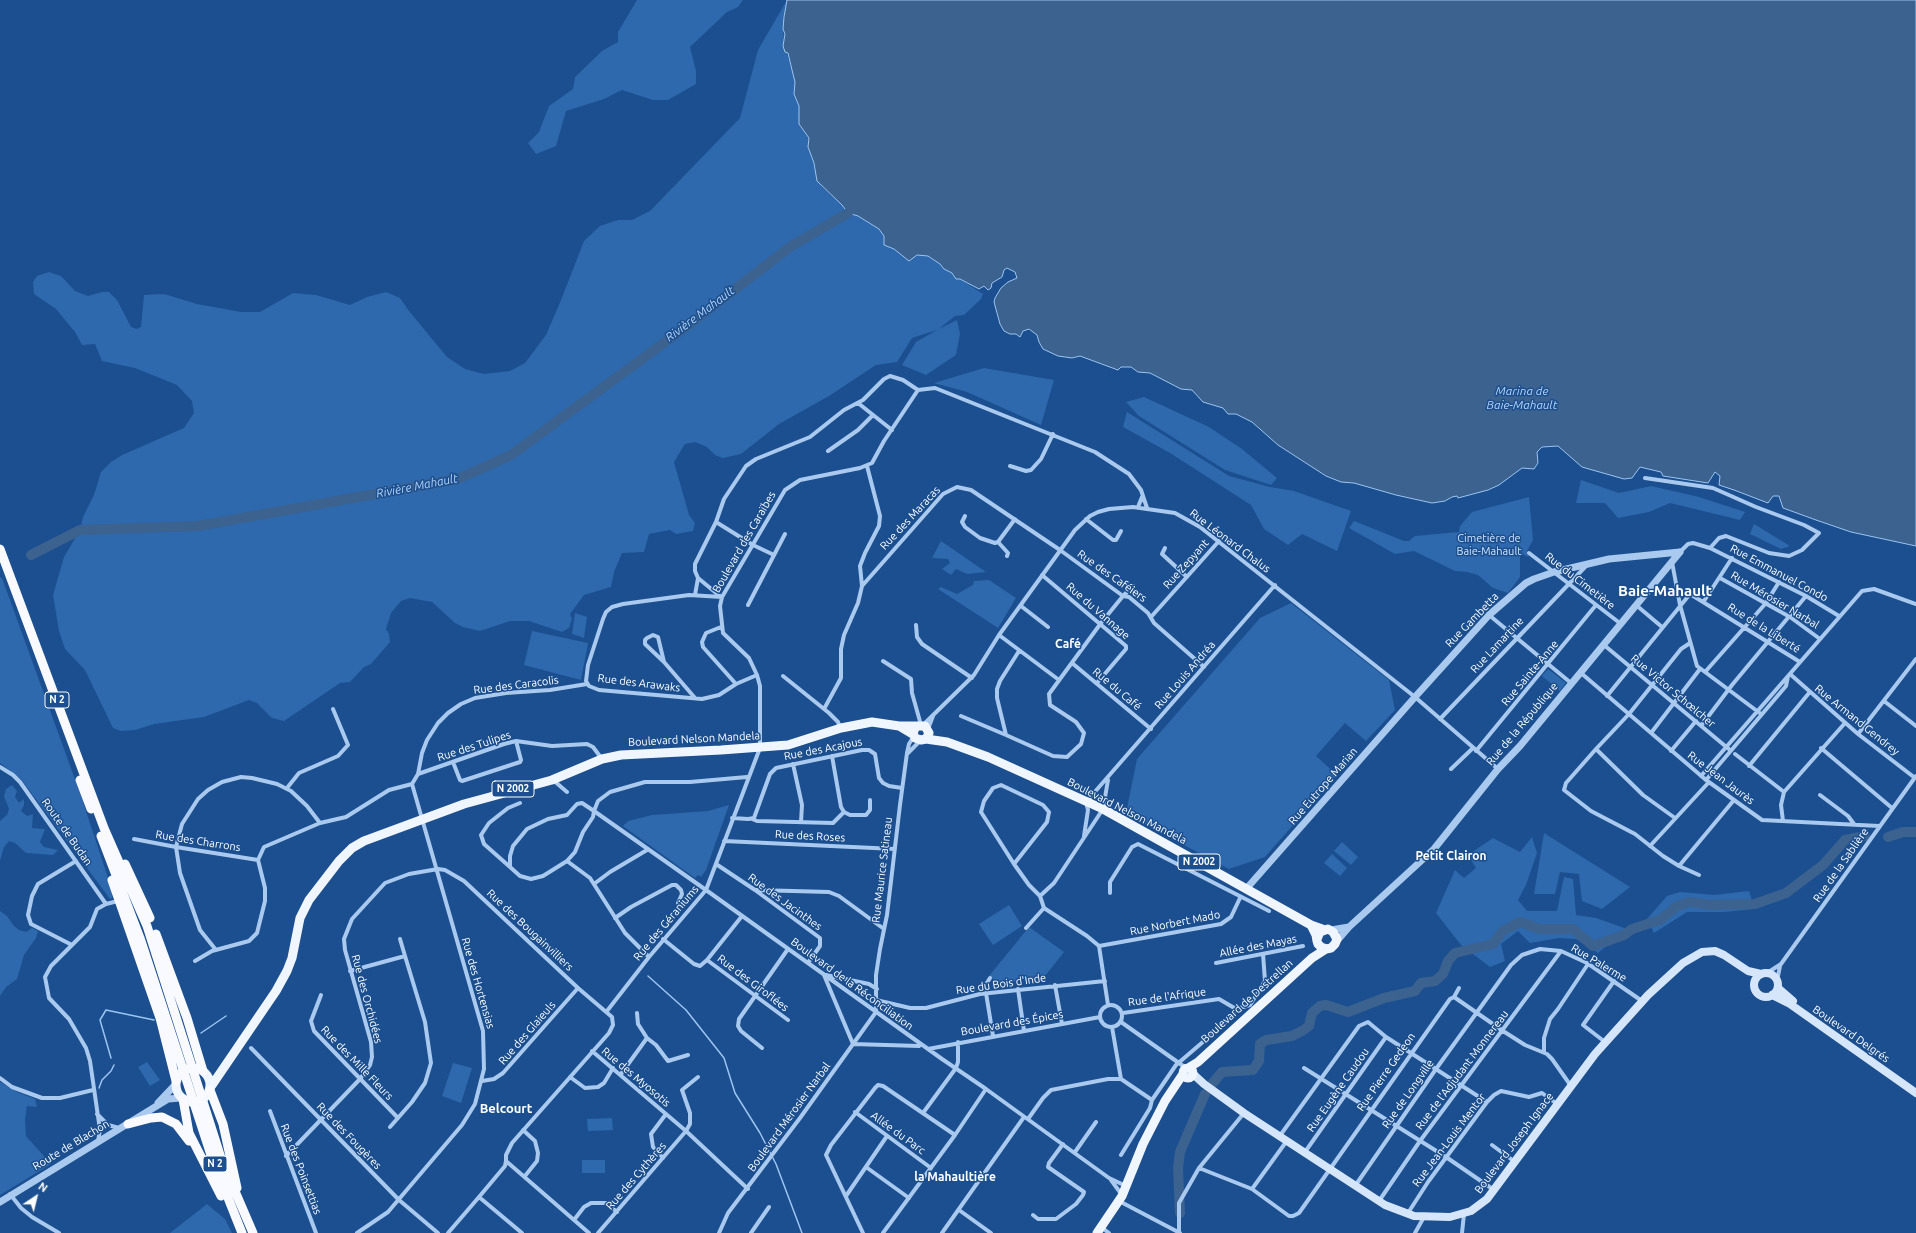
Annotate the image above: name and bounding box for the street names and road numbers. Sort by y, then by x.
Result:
street label: Rue des Maracas [877,483,943,553]
street label: Boulevard des Caraïbes [710,489,778,595]
street label: Rue Léonard Chalus [1187,506,1273,576]
street label: Rue Zepyant [1160,537,1212,591]
street label: Rue Emmanuel Condo [1728,542,1830,604]
street label: Rue des Caféiers [1075,547,1149,605]
street label: Rue du Cimetière [1542,550,1618,612]
street label: Rue Mérosier Narbal [1728,568,1822,632]
street label: Rue du Vannage [1063,580,1133,642]
street label: Rue Gambetta [1443,590,1501,650]
street label: Rue de la Liberté [1725,600,1803,656]
street label: Rue Lamartine [1468,614,1526,676]
street label: Rue Louis Andréa [1152,638,1218,712]
street label: Rue Sainte-Anne [1499,638,1561,708]
street label: Rue Victor Schœlcher [1628,652,1718,730]
street label: Rue du Café [1090,665,1144,713]
street label: Rue des Arawaks [597,671,681,695]
street label: Rue des Caracolis [473,673,559,697]
street label: Rue de la République [1483,680,1561,768]
street label: Rue Armand Gendrey [1812,682,1902,758]
road number: N 2 [45,692,69,708]
street label: Rue des Tulipes [436,728,512,764]
street label: Boulevard Nelson Mandela [628,729,760,749]
street label: Rue des Acajous [783,735,863,763]
street label: Rue Eutrope Marian [1286,745,1360,827]
street label: Rue Jean Jaurès [1685,749,1757,807]
street label: Boulevard Nelson Mandela [1065,775,1189,847]
road number: N 2002 [492,781,534,797]
street label: Route de Budan [39,796,95,868]
street label: Rue Maurice Satineau [869,816,895,924]
street label: Rue de la Sablière [1810,825,1872,905]
street label: Rue des Charrons [154,828,242,854]
street label: Rue des Roses [774,828,846,844]
road number: N 2002 [1178,854,1220,870]
street label: Rue des Jacinthes [745,871,825,933]
street label: Rue des Géraniums [631,883,701,963]
street label: Rue des Bougainvilliers [484,886,576,974]
street label: Rue Norbert Mado [1129,908,1221,938]
street label: Allée des Mayas [1218,932,1298,960]
street label: Boulevard de la Réconciliation [788,935,916,1033]
street label: Rue des Hortensias [459,936,497,1030]
street label: Rue Palerme [1569,941,1629,985]
street label: Rue des Giroflées [715,952,791,1014]
street label: Rue des Orchidées [349,953,385,1045]
street label: Boulevard de Destrellan [1198,956,1296,1046]
street label: Rue du Bois d'Inde [955,971,1047,997]
street label: Rue de l'Afrique [1127,985,1207,1009]
street label: Rue des Glaieuls [496,998,558,1068]
street label: Boulevard Delgrés [1810,1003,1892,1065]
street label: Boulevard des Épices [960,1007,1064,1039]
street label: Rue de l'Adjudant Monnereau [1413,1008,1511,1132]
street label: Rue des Mille Fleurs [318,1023,396,1103]
street label: Rue Pierre Gedeon [1354,1030,1418,1114]
street label: Rue des Myosotis [599,1044,673,1110]
street label: Rue Eugène Caudou [1304,1046,1372,1134]
street label: Rue de Longville [1379,1057,1437,1131]
street label: Boulevard Mérosier Narbal [745,1060,833,1174]
street label: Boulevard Joseph Ignace [1472,1090,1556,1196]
street label: Rue Jean-Louis Mentor [1410,1091,1488,1189]
street label: Rue des Fougères [314,1100,384,1172]
street label: Allée du Parc [868,1109,928,1157]
street label: Route de Blachon [30,1117,112,1173]
street label: Rue des Poinsettias [278,1122,324,1216]
street label: Rue des Cythères [603,1140,669,1212]
road number: N 2 [203,1156,227,1172]

